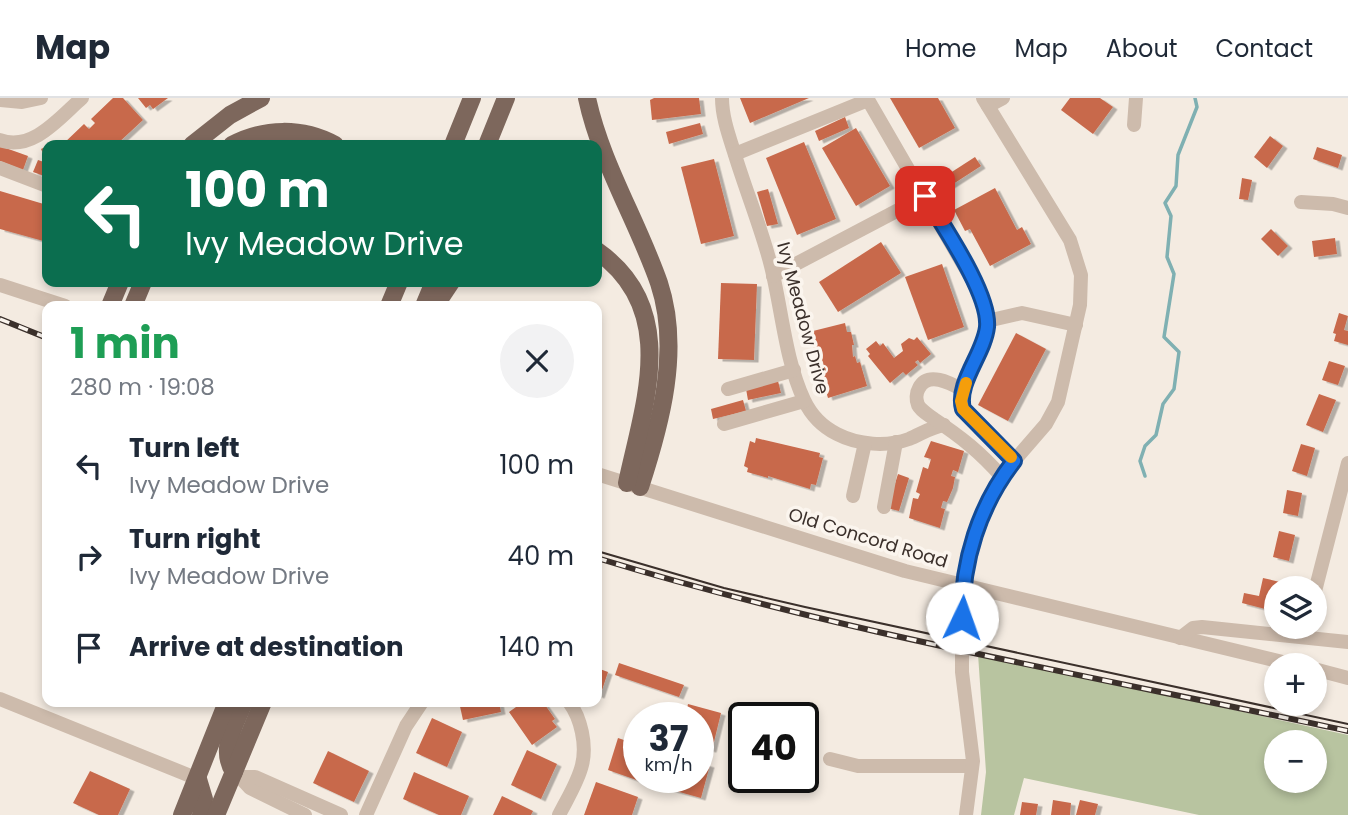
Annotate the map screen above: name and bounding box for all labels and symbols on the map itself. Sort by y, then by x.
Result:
pin [895,166,955,226]
street label: Ivy Meadow Drive [771,239,836,397]
street label: Old Concord Road [785,501,951,574]
position arrow [925,581,999,655]
speed limit sign: 40 [728,702,819,793]

